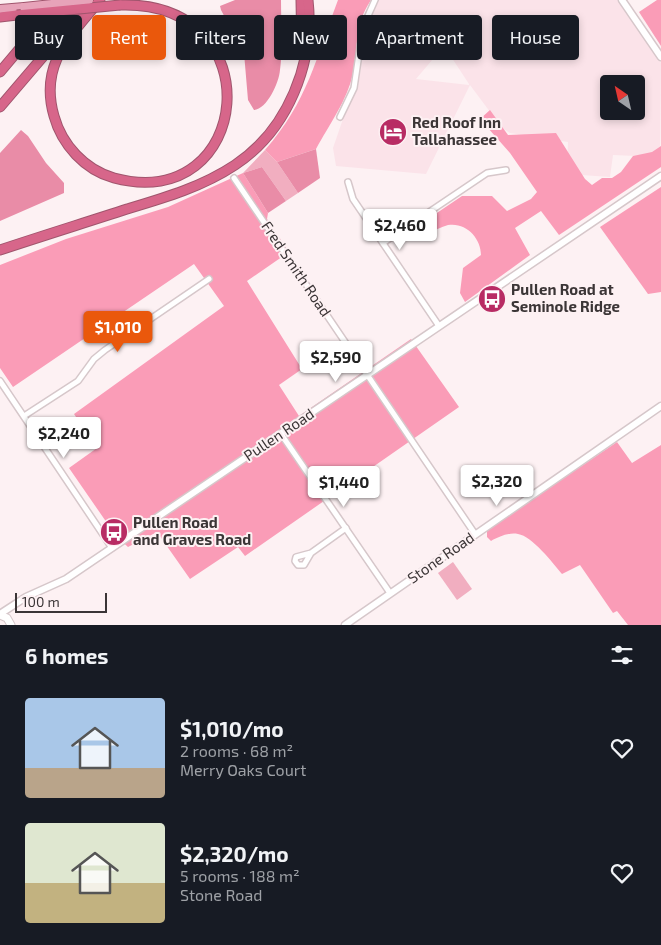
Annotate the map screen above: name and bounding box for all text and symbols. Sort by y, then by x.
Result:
chip: Buy [15,15,82,60]
chip: Rent [92,15,166,60]
chip: Filters [176,15,264,60]
chip: New [274,15,347,60]
chip: Apartment [357,15,482,60]
chip: House [492,15,579,60]
north arrow [600,75,645,120]
map controls [600,75,645,120]
place label: Red Roof Inn Tallahassee [412,113,501,148]
hotel icon: Red Roof Inn Tallahassee [378,117,408,147]
pin: $2,460 [359,208,441,251]
text: $2,460 [374,215,426,234]
street label: Fred Smith Road [258,217,335,320]
place label: Pullen Road at Seminole Ridge [511,280,620,315]
bus stop icon: Pullen Road at Seminole Ridge [477,284,507,314]
pin: $1,010 [77,310,159,353]
text: $1,010 [94,317,142,336]
pin: $2,590 [295,340,377,383]
text: $2,590 [311,347,361,366]
street label: Pullen Road [240,404,317,464]
pin: $2,240 [23,416,105,459]
text: $2,240 [38,423,90,442]
pin: $2,320 [456,464,538,507]
pin: $1,440 [303,466,385,508]
text: $2,320 [472,471,522,490]
text: $1,440 [319,472,369,491]
place label: Pullen Road and Graves Road [133,513,251,548]
bus stop icon: Pullen Road and Graves Road [99,517,129,547]
street label: Stone Road [404,528,477,587]
scale bar [15,590,108,613]
text: 100 m [22,593,60,610]
icon: filters [608,641,636,669]
text: 6 homes [25,643,108,668]
text: $1,010/mo [180,716,284,741]
icon: home [65,718,125,778]
icon: heart [608,734,636,762]
text: 2 rooms · 68 m² [180,741,293,760]
text: Merry Oaks Court [180,760,306,779]
text: $2,320/mo [180,841,289,866]
icon: home [65,843,125,903]
icon: heart [608,859,636,887]
text: 5 rooms · 188 m² [180,866,300,885]
text: Stone Road [180,885,262,904]

